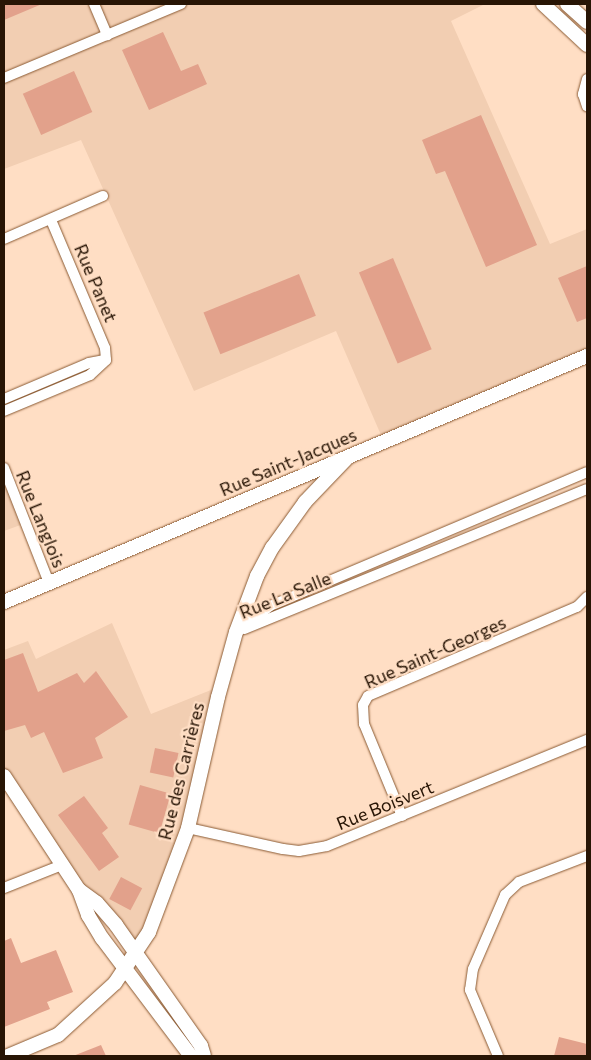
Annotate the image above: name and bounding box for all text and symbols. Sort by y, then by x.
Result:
street label: Rue Panet [70,241,122,325]
street label: Rue Saint-Jacques [216,423,360,501]
street label: Rue Langlois [12,467,70,571]
street label: Rue La Salle [236,567,334,623]
street label: Rue Saint-Georges [361,611,509,693]
street label: Rue des Carrières [153,700,209,842]
street label: Rue Boisvert [333,776,437,834]

